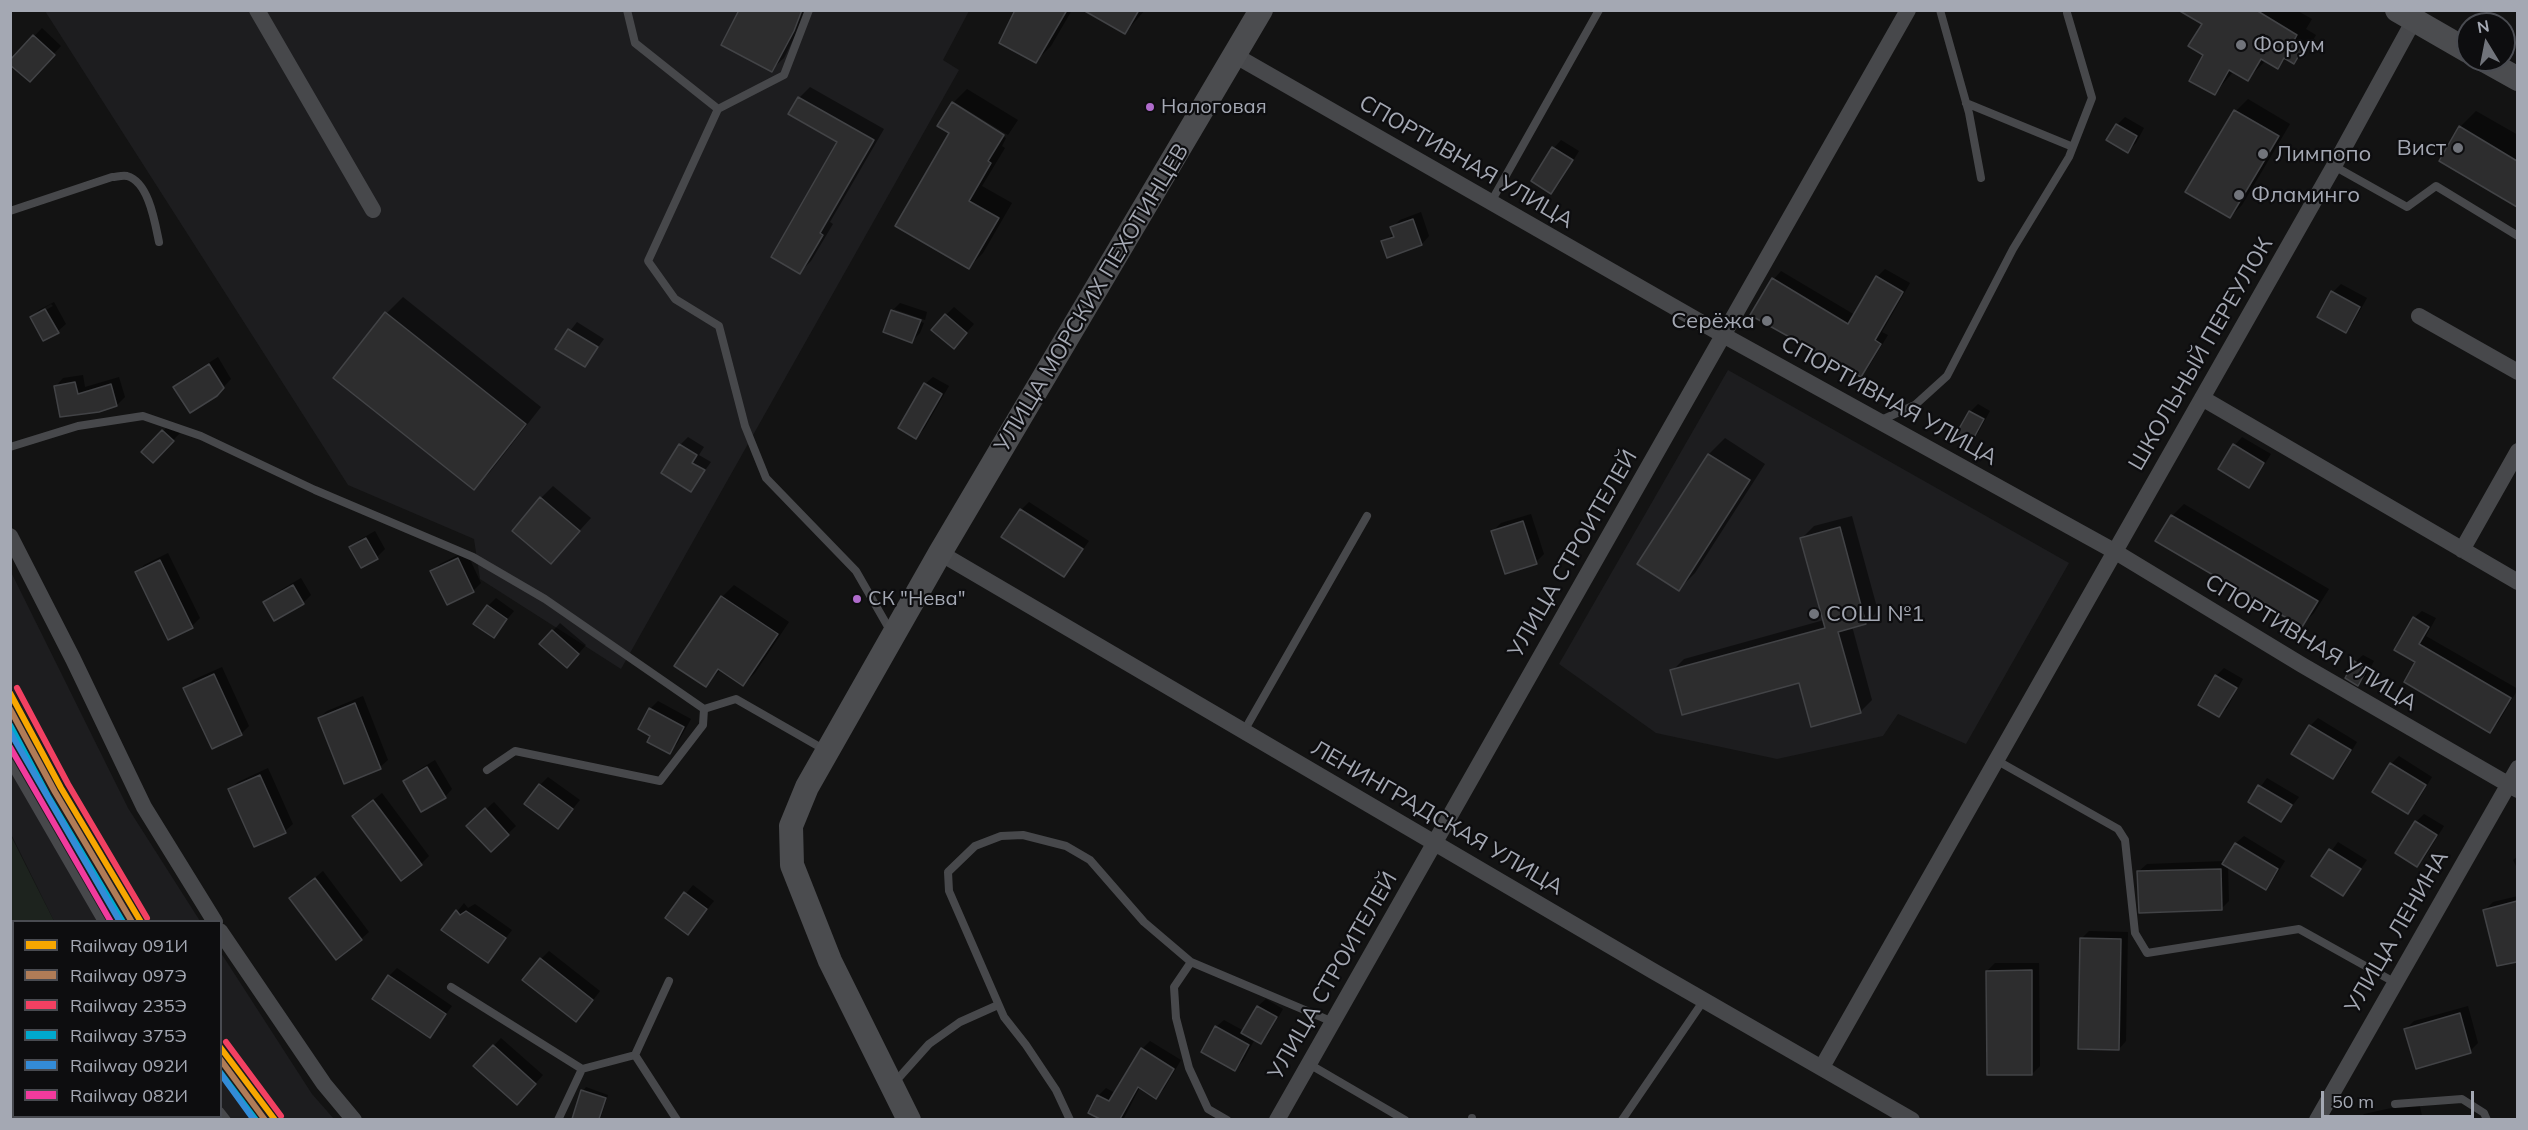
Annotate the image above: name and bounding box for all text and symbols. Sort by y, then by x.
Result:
north arrow [2456,12,2516,72]
text: N [2476,15,2491,37]
place label: Форум [2253,32,2325,58]
marker: Форум [2234,38,2248,52]
street label: СПОРТИВНАЯ УЛИЦА [1354,90,1578,234]
place label: Налоговая [1161,95,1267,119]
marker: Налоговая [1144,101,1156,113]
place label: Вист [2397,135,2446,161]
street label: УЛИЦА МОРСКИХ ПЕХОТИНЦЕВ [989,139,1195,457]
place label: Лимпопо [2275,141,2371,167]
marker: Вист [2451,141,2465,155]
marker: Лимпопо [2256,147,2270,161]
place label: Фламинго [2251,182,2360,208]
marker: Фламинго [2232,188,2246,202]
street label: ШКОЛЬНЫЙ ПЕРЕУЛОК [2123,233,2279,475]
place label: Серёжа [1671,308,1755,334]
marker: Серёжа [1760,314,1774,328]
street label: СПОРТИВНАЯ УЛИЦА [1776,331,2002,471]
street label: УЛИЦА СТРОИТЕЛЕЙ [1503,445,1643,663]
street label: СПОРТИВНАЯ УЛИЦА [2200,569,2422,717]
place label: СК "Нева" [868,587,965,611]
marker: СК "Нева" [851,593,863,605]
place label: СОШ №1 [1826,601,1924,627]
marker: СОШ №1 [1807,607,1821,621]
street label: ЛЕНИНГРАДСКАЯ УЛИЦА [1306,735,1568,901]
street label: УЛИЦА ЛЕНИНА [2340,846,2454,1018]
street label: УЛИЦА СТРОИТЕЛЕЙ [1263,867,1403,1085]
legend [12,920,222,1118]
text: Railway 091И [70,934,188,957]
text: Railway 097Э [70,964,187,987]
text: Railway 235Э [70,994,187,1017]
text: Railway 375Э [70,1024,187,1047]
text: Railway 092И [70,1054,188,1077]
scale bar [2324,1079,2477,1117]
text: Railway 082И [70,1084,188,1107]
text: 50 m [2332,1090,2374,1113]

